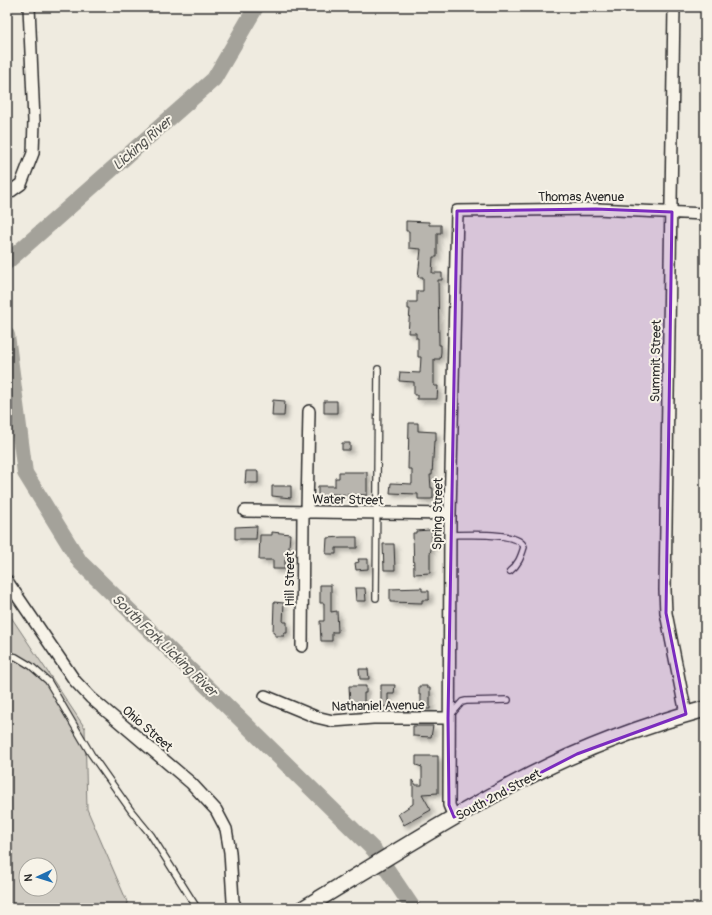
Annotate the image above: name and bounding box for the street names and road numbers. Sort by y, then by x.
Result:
street label: Thomas Avenue [538,189,625,205]
street label: Summit Street [647,319,665,402]
street label: Spring Street [429,477,447,550]
street label: Water Street [312,491,384,509]
street label: Hill Street [282,551,298,606]
street label: Nathaniel Avenue [331,697,425,715]
street label: Ohio Street [119,702,177,756]
street label: South 2nd Street [453,765,545,824]

